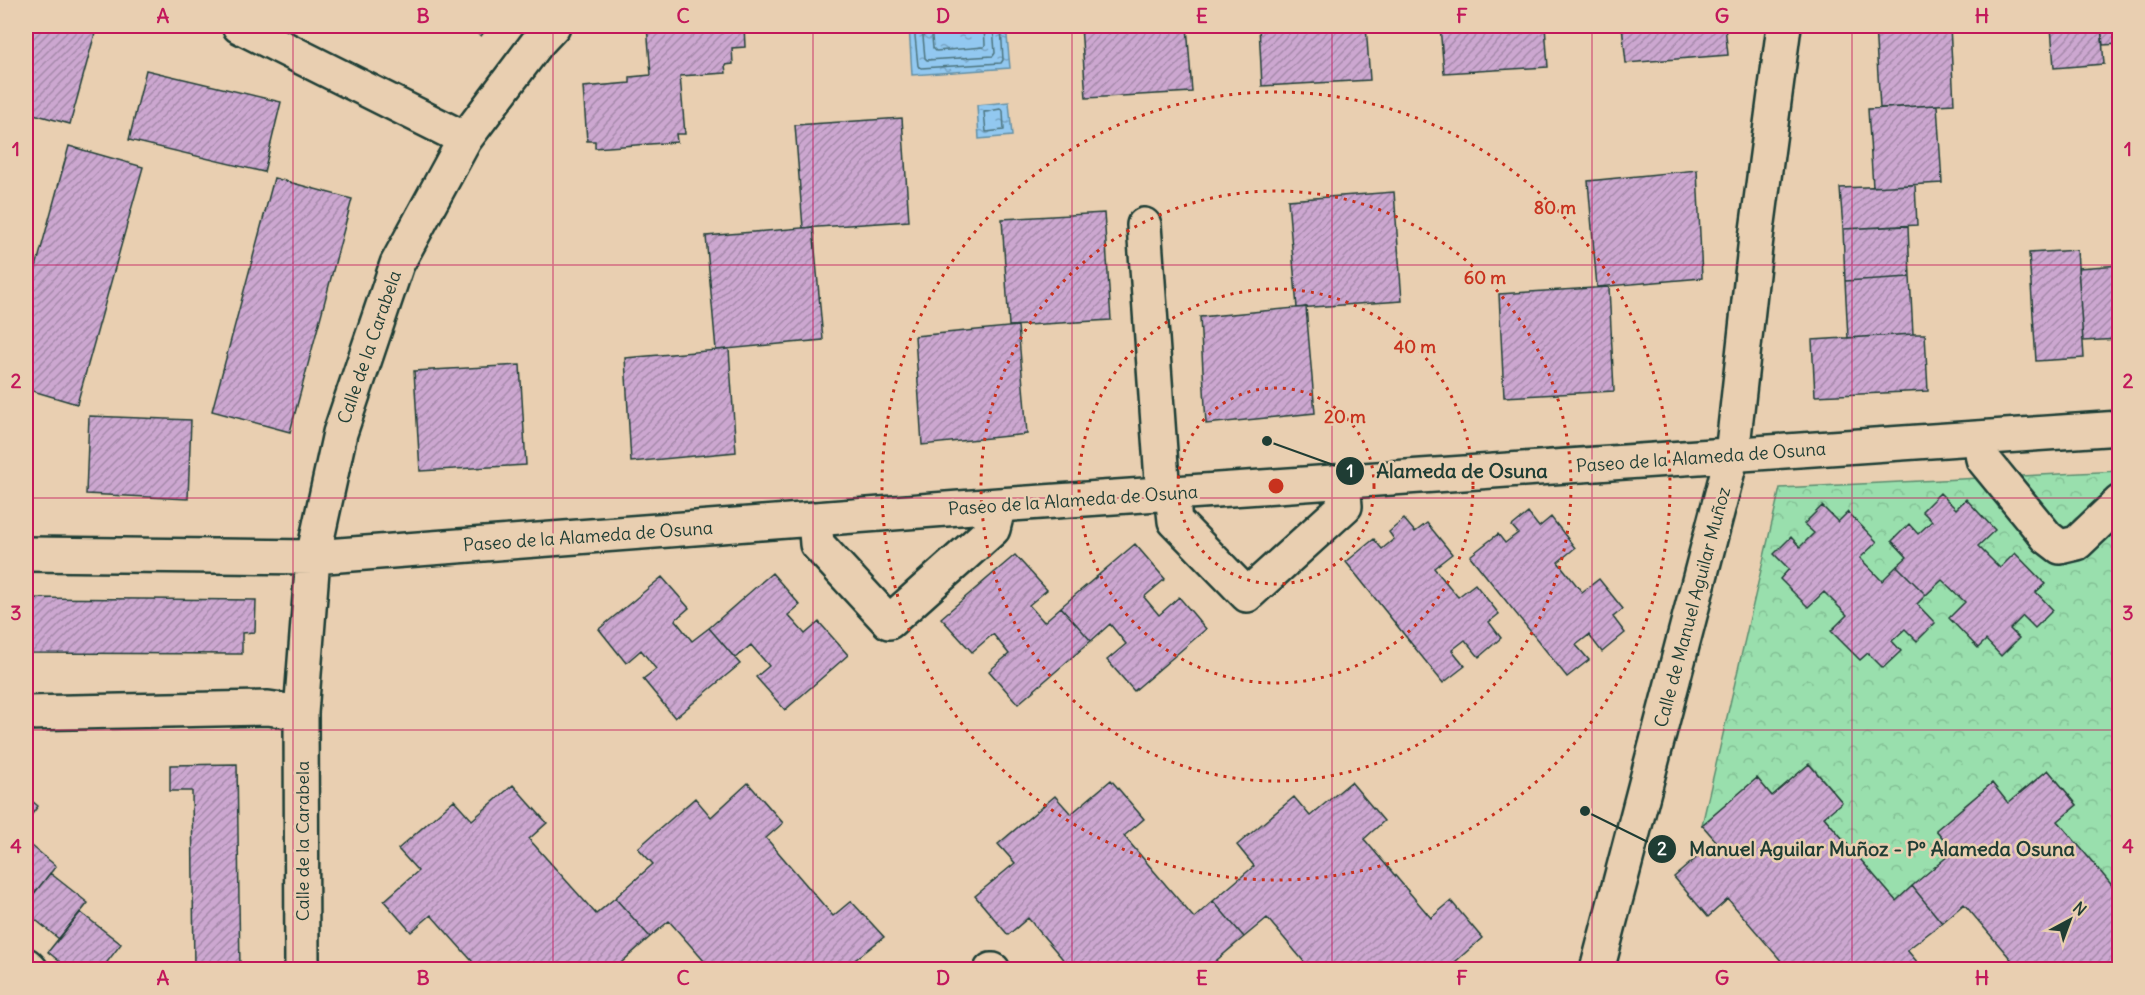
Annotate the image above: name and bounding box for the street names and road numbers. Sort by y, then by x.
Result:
street label: Calle de la Carabela [332,267,406,427]
street label: Paseo de la Alameda de Osuna [1575,437,1827,477]
street label: Paseo de la Alameda de Osuna [947,480,1199,520]
street label: Calle de Manuel Aguilar Muñoz [1649,484,1735,730]
street label: Paseo de la Alameda de Osuna [462,516,714,556]
street label: Calle de la Carabela [291,761,314,921]

